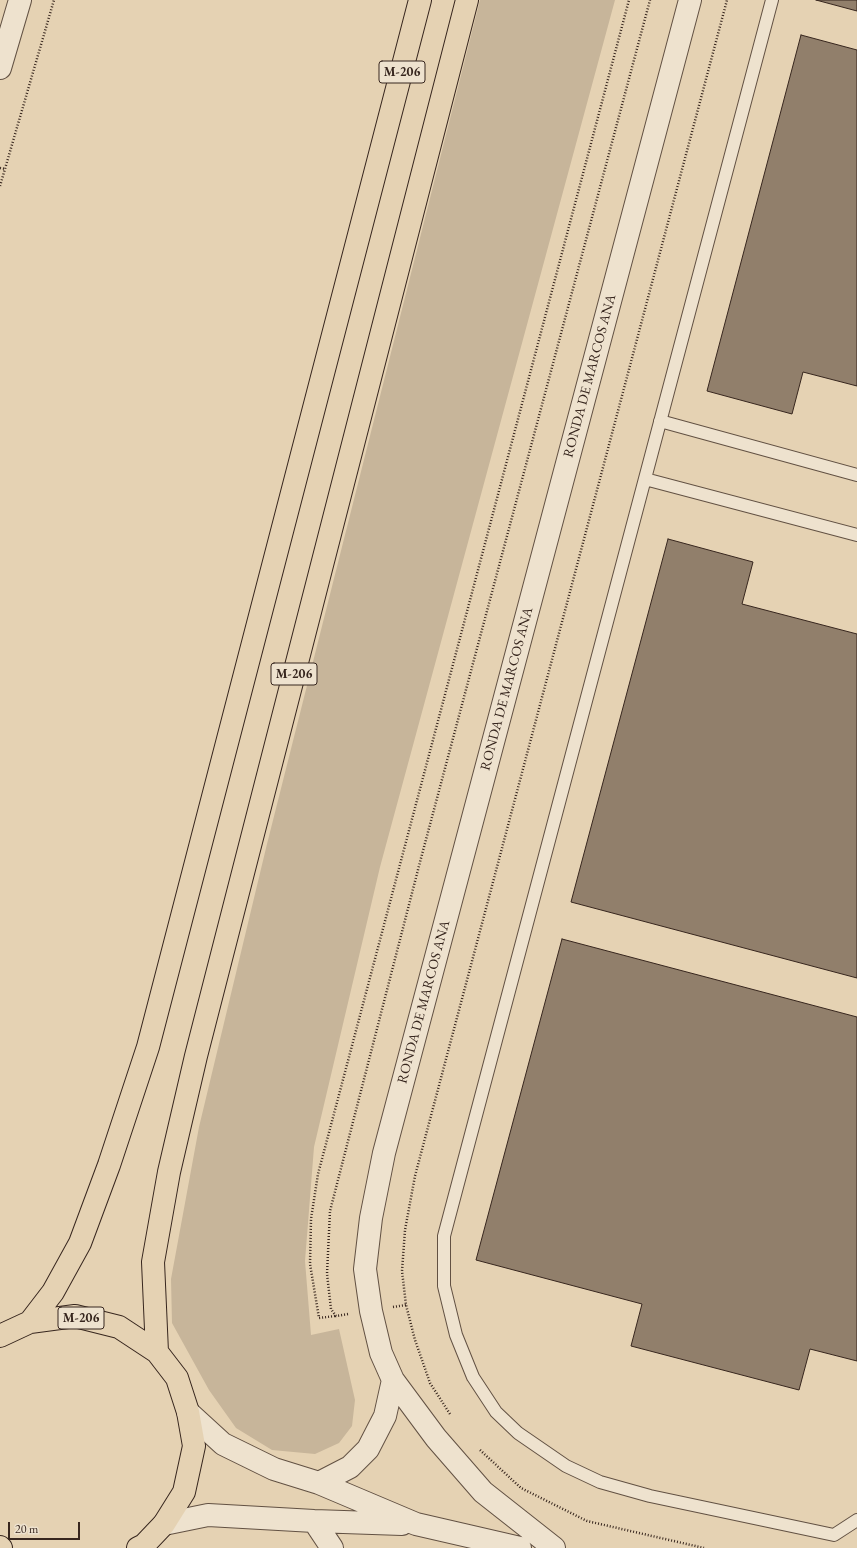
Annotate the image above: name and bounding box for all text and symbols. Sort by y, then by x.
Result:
road number: M-206 [379,61,425,83]
street label: RONDA DE MARCOS ANA [560,293,620,459]
street label: RONDA DE MARCOS ANA [477,606,537,772]
road number: M-206 [271,663,317,685]
street label: RONDA DE MARCOS ANA [394,919,454,1085]
road number: M-206 [58,1307,104,1329]
scale bar [10,1514,82,1540]
text: 20 m [15,1521,38,1537]

